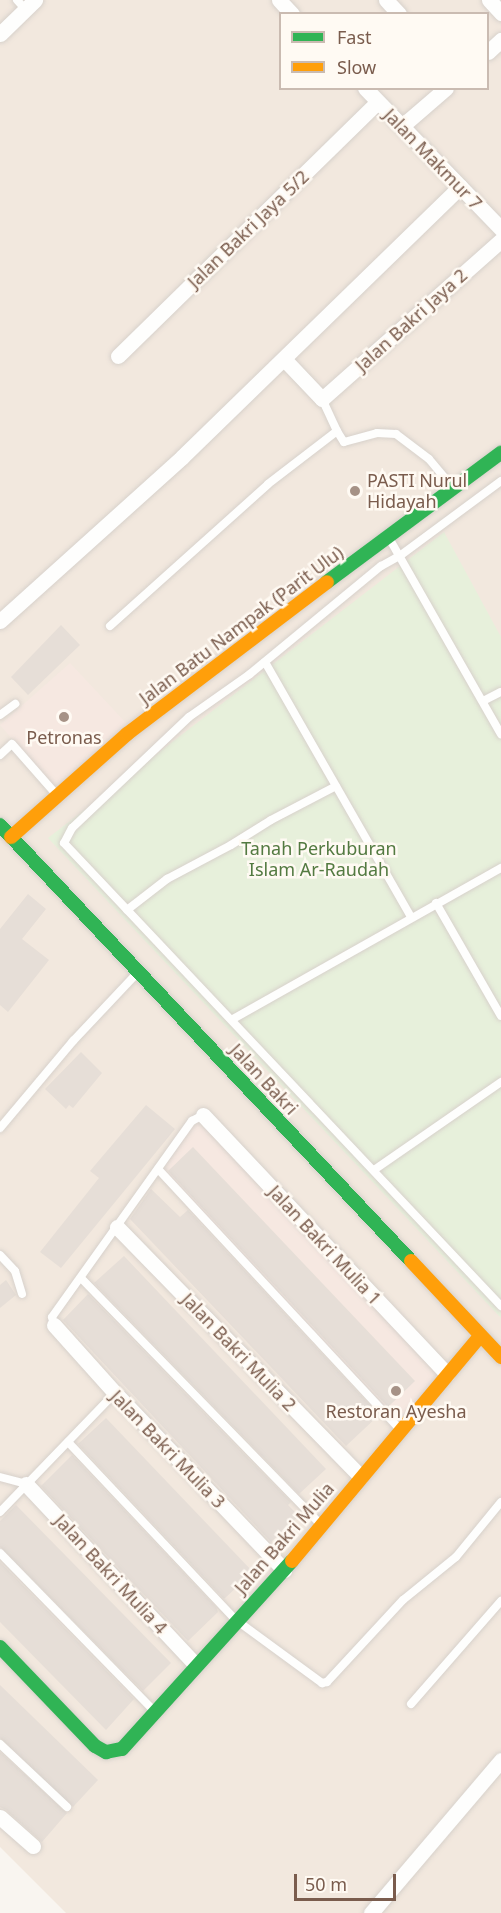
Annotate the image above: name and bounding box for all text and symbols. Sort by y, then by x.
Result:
legend [279,12,489,90]
text: Fast [337,25,372,49]
text: Slow [337,55,376,79]
street label: Jalan Makmur 7 [379,104,487,214]
street label: Jalan Bakri Jaya 5/2 [183,166,313,292]
street label: Jalan Bakri Jaya 2 [351,264,471,376]
place label: PASTI Nurul Hidayah [367,470,467,512]
marker: PASTI Nurul Hidayah [348,484,362,498]
street label: Jalan Batu Nampak (Parit Ulu) [135,541,347,709]
marker: Petronas [57,710,71,724]
place label: Petronas [26,726,102,748]
park label: Tanah Perkuburan Islam Ar-Raudah [241,838,397,880]
street label: Jalan Bakri [226,1039,302,1119]
street label: Jalan Bakri Mulia 1 [264,1181,386,1309]
street label: Jalan Bakri Mulia 2 [177,1289,301,1415]
marker: Restoran Ayesha [389,1384,403,1398]
street label: Jalan Bakri Mulia 3 [106,1386,230,1512]
place label: Restoran Ayesha [325,1400,467,1422]
street label: Jalan Bakri Mulia [230,1478,338,1598]
street label: Jalan Bakri Mulia 4 [50,1510,172,1638]
scale bar [297,1862,399,1900]
text: 50 m [305,1872,347,1896]

